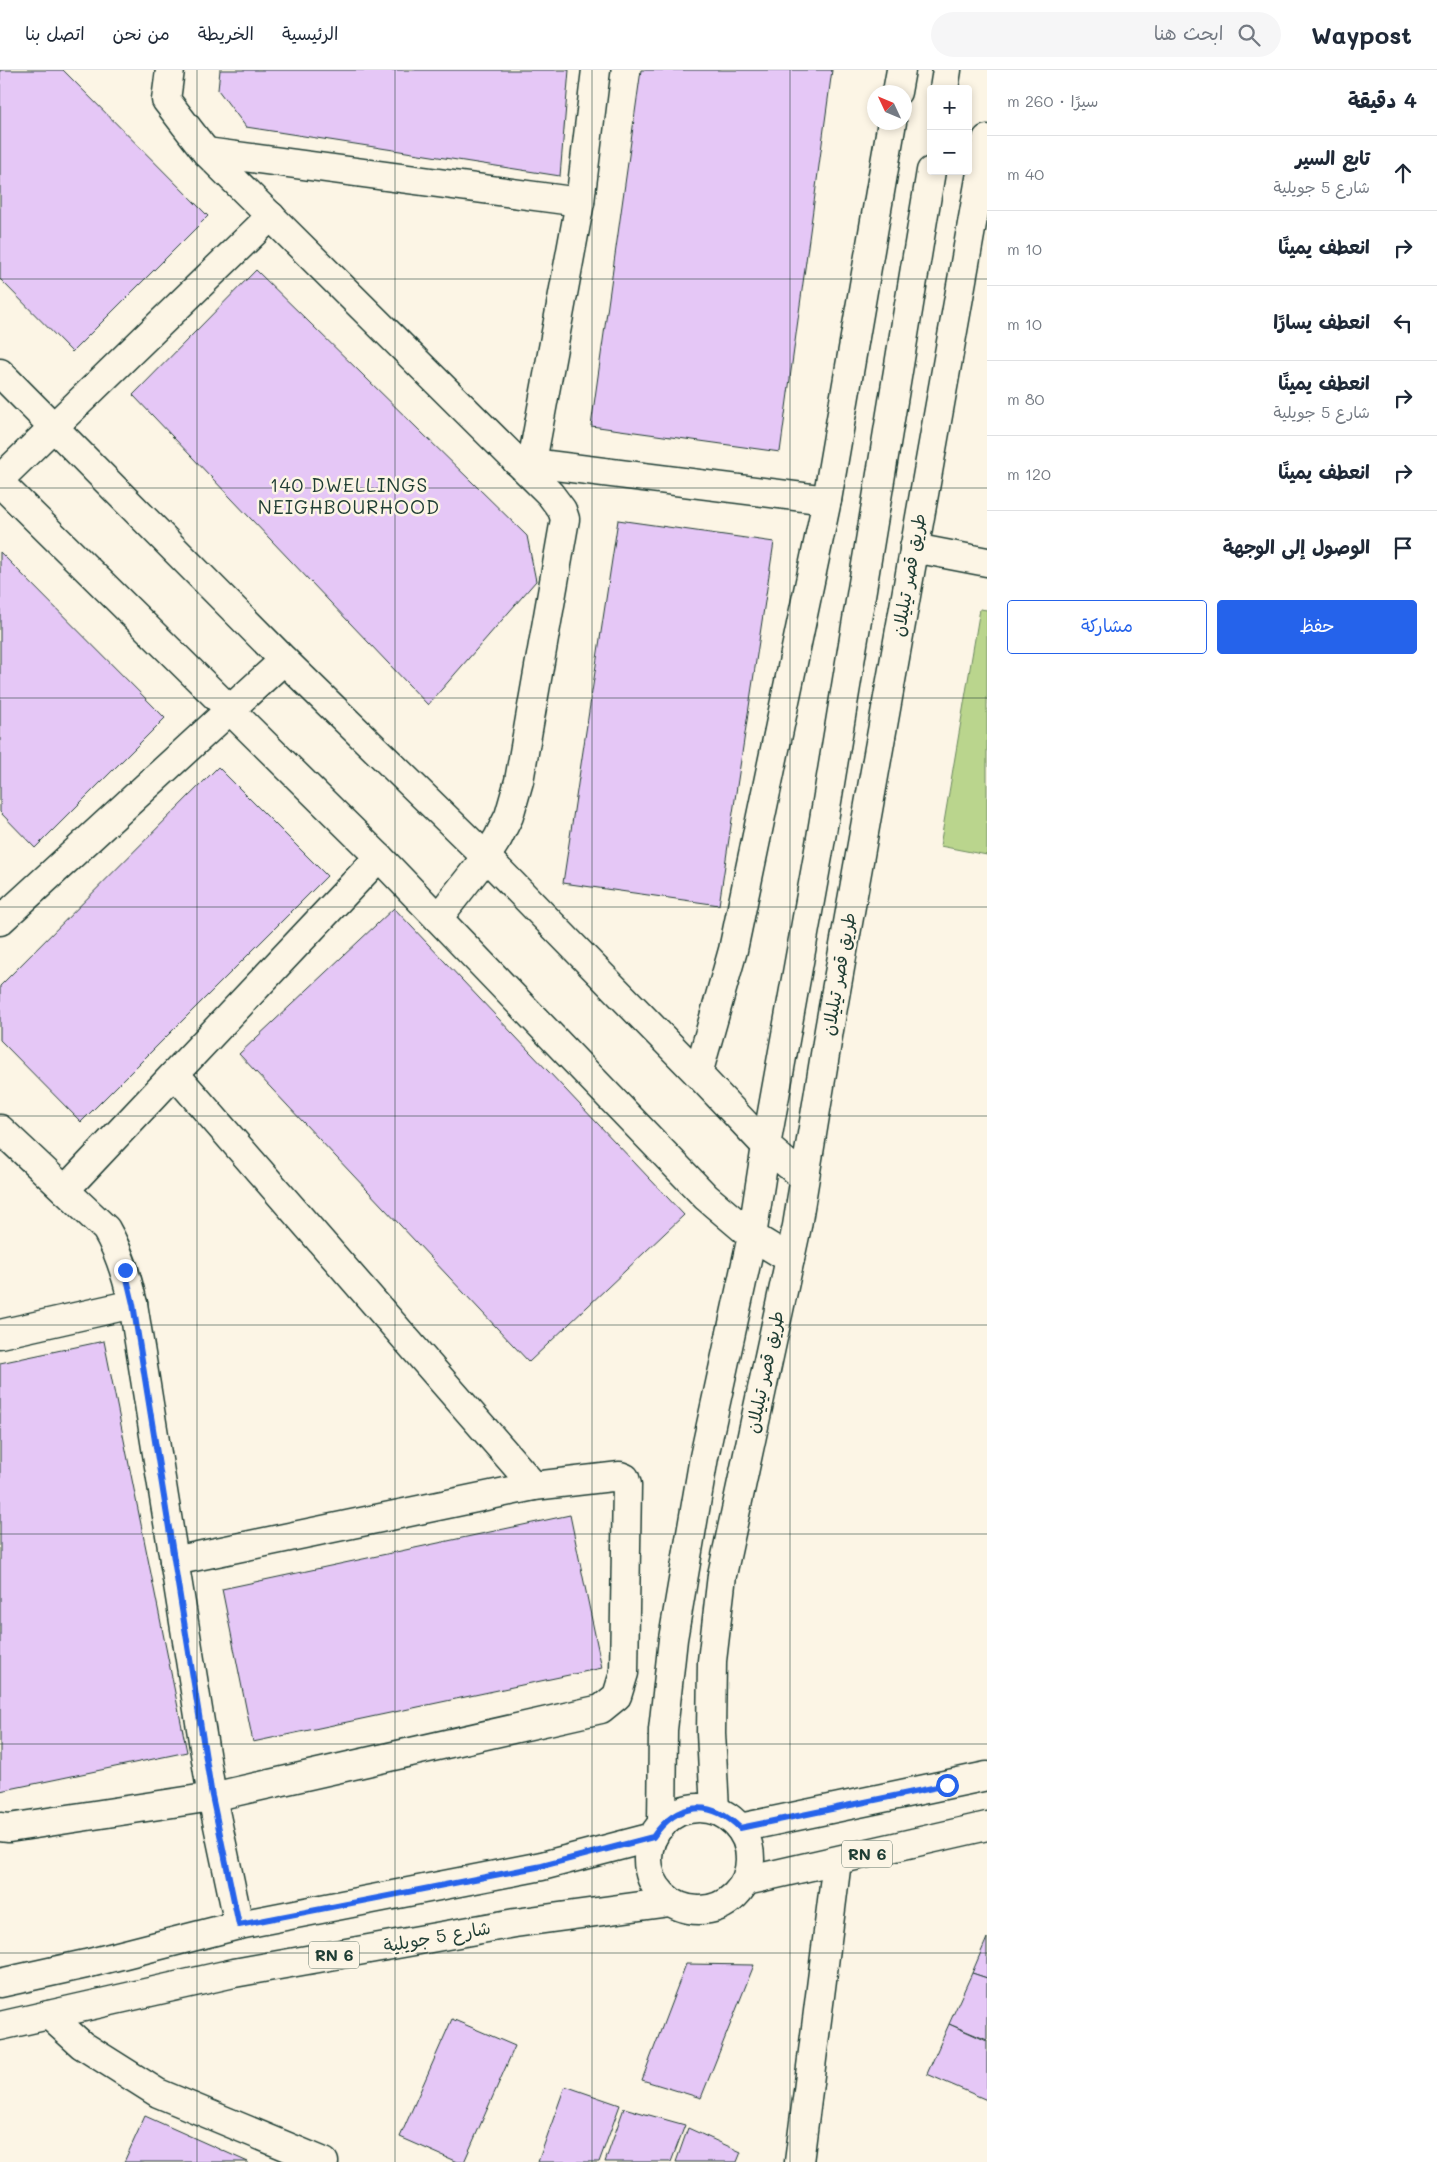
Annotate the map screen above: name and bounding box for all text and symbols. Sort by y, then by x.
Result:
search box [931,12,1281,57]
text: Waypost [1311,19,1412,50]
text: ابحث هنا [1154,20,1223,45]
text: اتصل بنا [25,21,85,45]
text: من نحن [113,21,170,45]
text: الخريطة [198,21,254,45]
text: الرئيسية [282,21,338,45]
icon: search [1235,21,1263,49]
north arrow [867,85,912,130]
map controls [927,85,972,175]
button: + [927,85,972,130]
text: 4 دقيقة [1348,86,1417,113]
text: سيرًا · 260 m [1007,90,1098,111]
button: − [927,130,972,175]
text: تابع السير [1295,145,1370,170]
icon: ahead [1389,159,1417,187]
text: 40 m [1007,163,1044,184]
text: شارع 5 جويلية [1274,176,1370,197]
text: انعطف يمينًا [1278,234,1370,259]
icon: right [1389,234,1417,262]
text: 10 m [1007,238,1042,259]
text: انعطف يسارًا [1273,309,1370,334]
icon: left [1389,309,1417,337]
text: 10 m [1007,313,1042,334]
text: انعطف يمينًا [1278,370,1370,395]
icon: right [1389,384,1417,412]
text: 80 m [1007,388,1044,409]
text: شارع 5 جويلية [1274,401,1370,422]
text: انعطف يمينًا [1278,459,1370,484]
icon: right [1389,459,1417,487]
text: 120 m [1007,463,1051,484]
district label: 140 DWELLINGS NEIGHBOURHOOD [258,472,440,519]
street label: طريق قصر تيليلان [885,511,931,638]
text: الوصول إلى الوجهة [1223,534,1370,559]
icon: arrive [1389,534,1417,562]
button: مشاركة [1007,600,1207,654]
button: حفظ [1217,600,1417,654]
street label: طريق قصر تيليلان [815,910,861,1037]
route end [114,1259,137,1282]
street label: طريق قصر تيليلان [739,1308,789,1435]
route start [936,1774,959,1797]
road number: RN 6 [842,1840,892,1868]
street label: شارع 5 جويلية [381,1915,493,1958]
road number: RN 6 [309,1942,359,1968]

